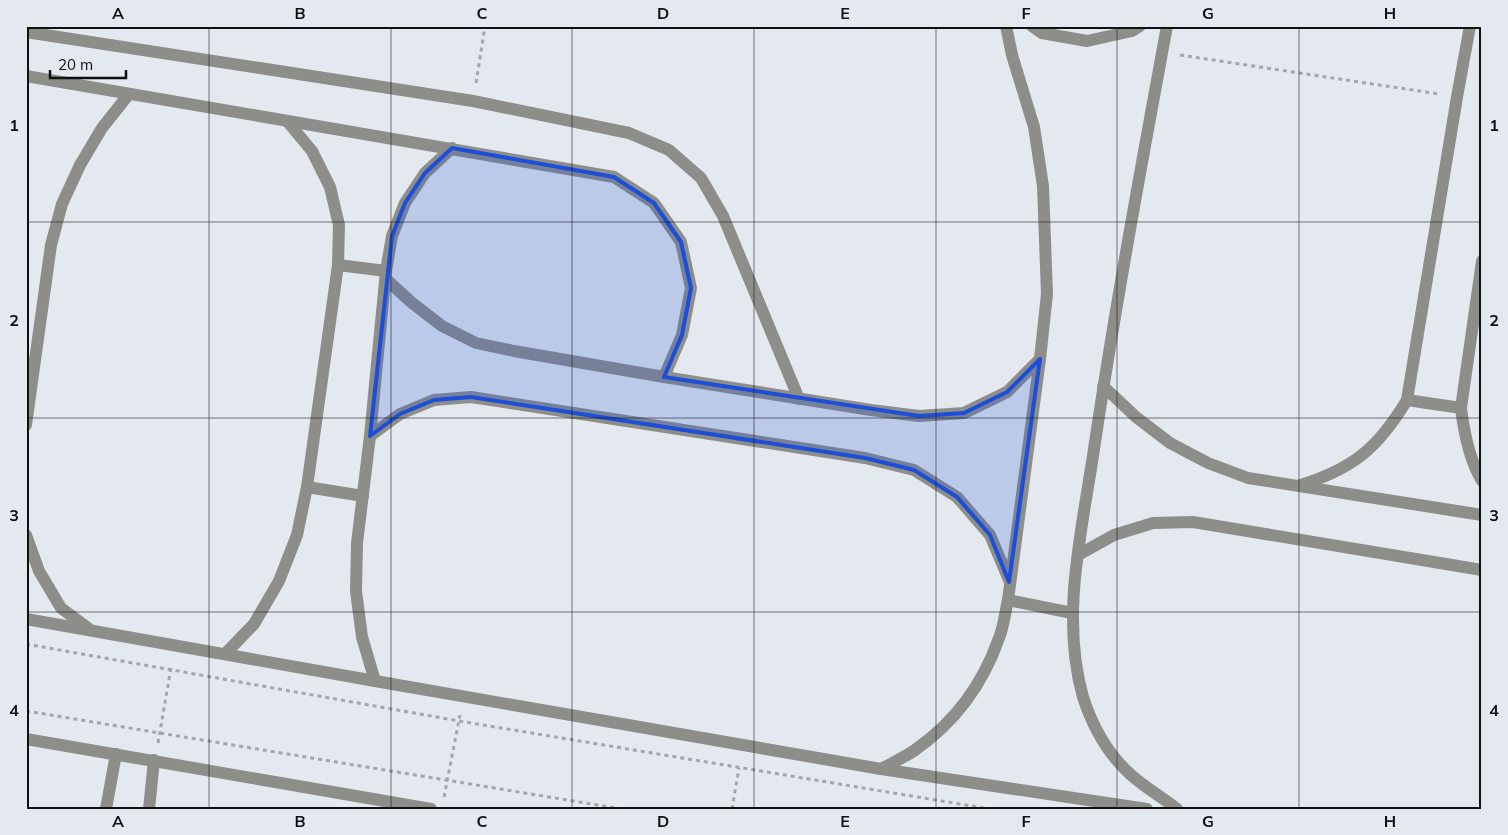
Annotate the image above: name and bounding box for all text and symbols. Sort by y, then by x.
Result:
text: A [112,3,124,23]
text: B [294,3,306,23]
text: C [477,3,488,23]
text: D [657,3,669,23]
text: E [840,3,850,23]
text: F [1021,3,1031,23]
text: G [1202,3,1214,23]
text: H [1384,3,1396,23]
scale bar [50,48,126,80]
text: 20 m [58,55,93,74]
text: 1 [9,115,19,135]
text: 1 [1489,115,1499,135]
text: 2 [9,310,19,330]
text: 2 [1489,310,1499,330]
text: 3 [9,505,19,525]
text: 3 [1489,505,1499,525]
text: 4 [9,700,19,720]
text: 4 [1489,700,1499,720]
text: A [112,811,124,831]
text: B [294,811,306,831]
text: C [477,811,488,831]
text: D [657,811,669,831]
text: E [840,811,850,831]
text: F [1021,811,1031,831]
text: G [1202,811,1214,831]
text: H [1384,811,1396,831]

